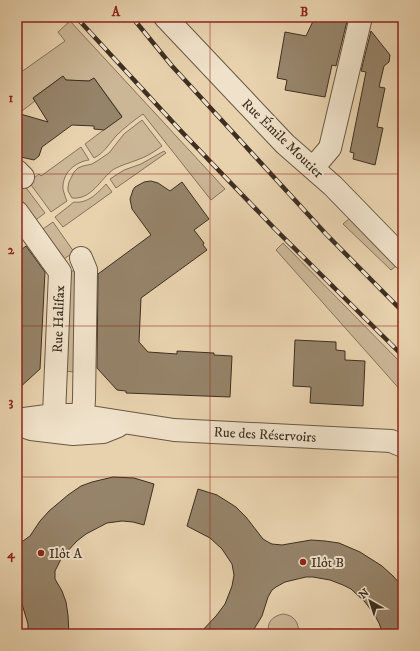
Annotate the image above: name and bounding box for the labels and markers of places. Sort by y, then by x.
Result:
place label: Ilôt A [49,545,83,563]
marker: Ilôt A [36,548,46,558]
place label: Ilôt B [311,554,344,572]
marker: Ilôt B [298,557,308,567]

